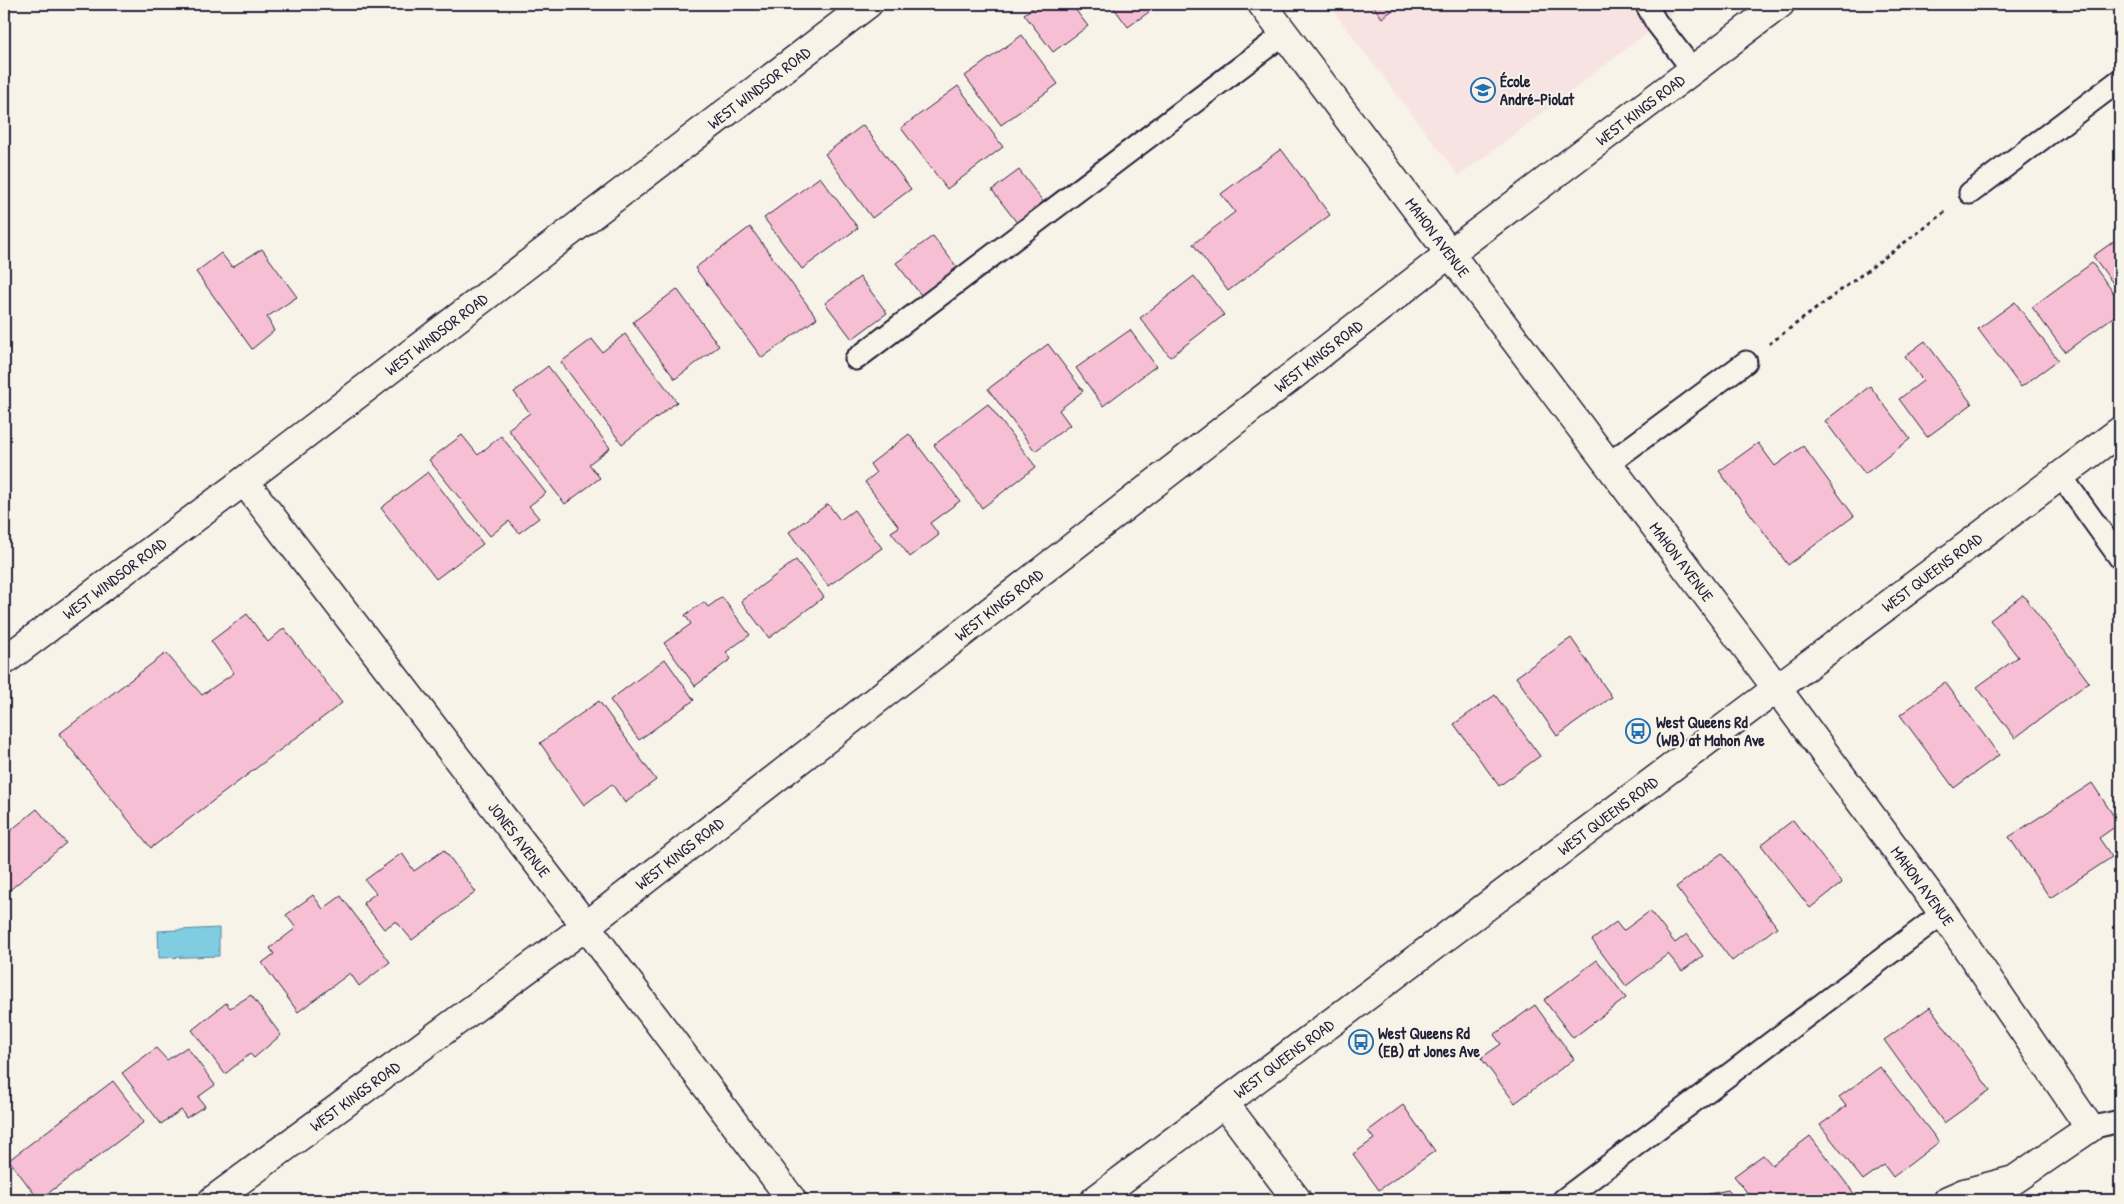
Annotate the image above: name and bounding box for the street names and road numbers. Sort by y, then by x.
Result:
street label: WEST WINDSOR ROAD [703,41,815,134]
street label: WEST KINGS ROAD [1591,69,1689,151]
street label: MAHON AVENUE [1400,193,1475,282]
street label: WEST WINDSOR ROAD [380,287,493,380]
street label: WEST KINGS ROAD [1270,314,1367,397]
street label: MAHON AVENUE [1645,517,1719,606]
street label: WEST QUEENS ROAD [1877,527,1987,617]
street label: WEST WINDSOR ROAD [58,532,171,624]
street label: WEST KINGS ROAD [950,563,1048,646]
street label: WEST QUEENS ROAD [1553,770,1663,860]
street label: JONES AVENUE [483,797,556,882]
street label: WEST KINGS ROAD [630,812,728,895]
street label: MAHON AVENUE [1886,841,1960,930]
street label: WEST QUEENS ROAD [1229,1013,1339,1103]
street label: WEST KINGS ROAD [305,1055,405,1136]

